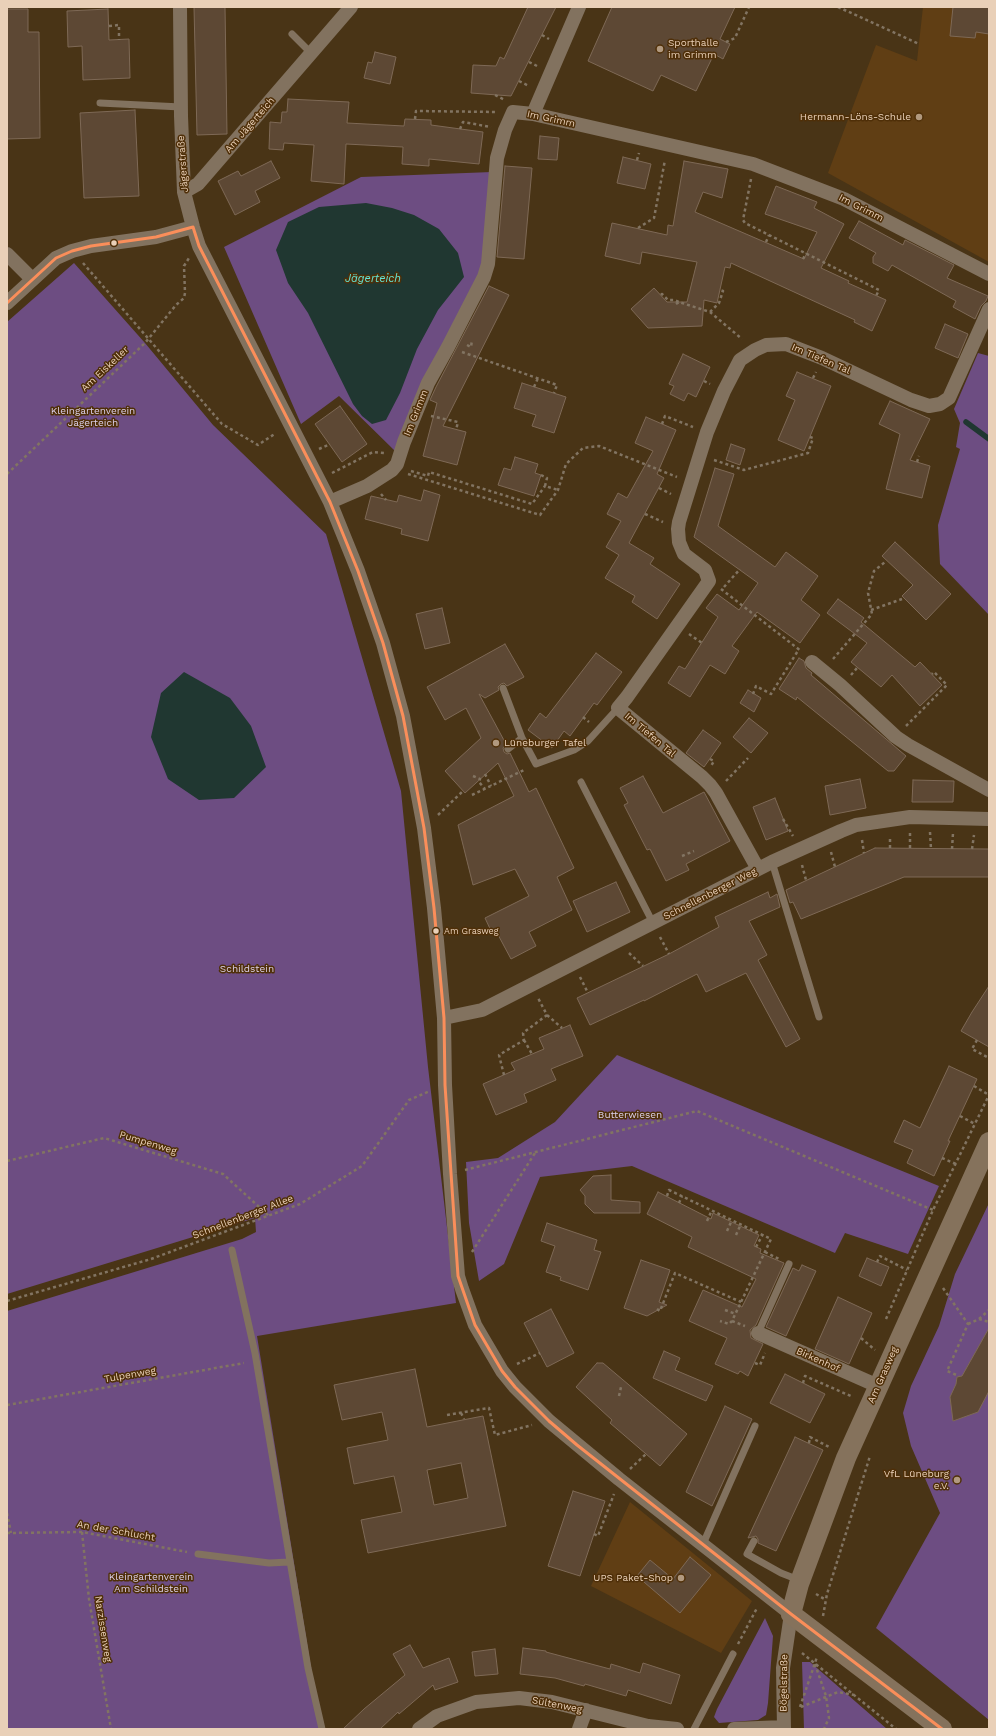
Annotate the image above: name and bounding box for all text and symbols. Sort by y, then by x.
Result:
place label: Sporthalle im Grimm [668,37,718,60]
marker: Sporthalle im Grimm [655,44,665,54]
street label: Am Jägerteich [223,95,277,155]
street label: Im Grimm [526,108,576,130]
place label: Hermann-Löns-Schule [800,111,911,123]
marker: Hermann-Löns-Schule [914,112,924,122]
street label: Jägerstraße [175,135,191,193]
street label: Im Grimm [836,192,886,224]
unlabelled marker [109,238,119,248]
water label: Jägerteich [345,272,401,286]
street label: Im Tiefen Tal [790,341,852,377]
street label: Am Eiskeller [79,344,131,394]
street label: Im Grimm [401,388,431,438]
park label: Kleingartenverein Jägerteich [51,405,135,428]
street label: Im Tiefen Tal [622,710,678,760]
place label: Lüneburger Tafel [504,737,586,749]
marker: Lüneburger Tafel [491,738,501,748]
street label: Schnellenberger Weg [661,865,759,923]
marker: Am Grasweg [431,926,441,936]
place label: Am Grasweg [444,926,499,936]
park label: Schildstein [220,963,274,975]
park label: Butterwiesen [598,1109,662,1121]
street label: Pumpenweg [118,1129,178,1157]
street label: Schnellenberger Allee [191,1192,295,1242]
street label: Birkenhof [794,1345,842,1375]
street label: Am Grasweg [865,1345,901,1405]
street label: Tulpenweg [103,1365,157,1385]
place label: VfL Lüneburg e.V. [884,1468,949,1492]
marker: VfL Lüneburg e.V. [952,1475,962,1485]
street label: An der Schlucht [76,1518,156,1544]
park label: Kleingartenverein Am Schildstein [109,1571,193,1594]
place label: UPS Paket-Shop [593,1572,673,1584]
marker: UPS Paket-Shop [676,1573,686,1583]
street label: Narzissenweg [92,1595,114,1663]
street label: Bögelstraße [777,1654,791,1712]
street label: Sültenweg [531,1694,583,1716]

